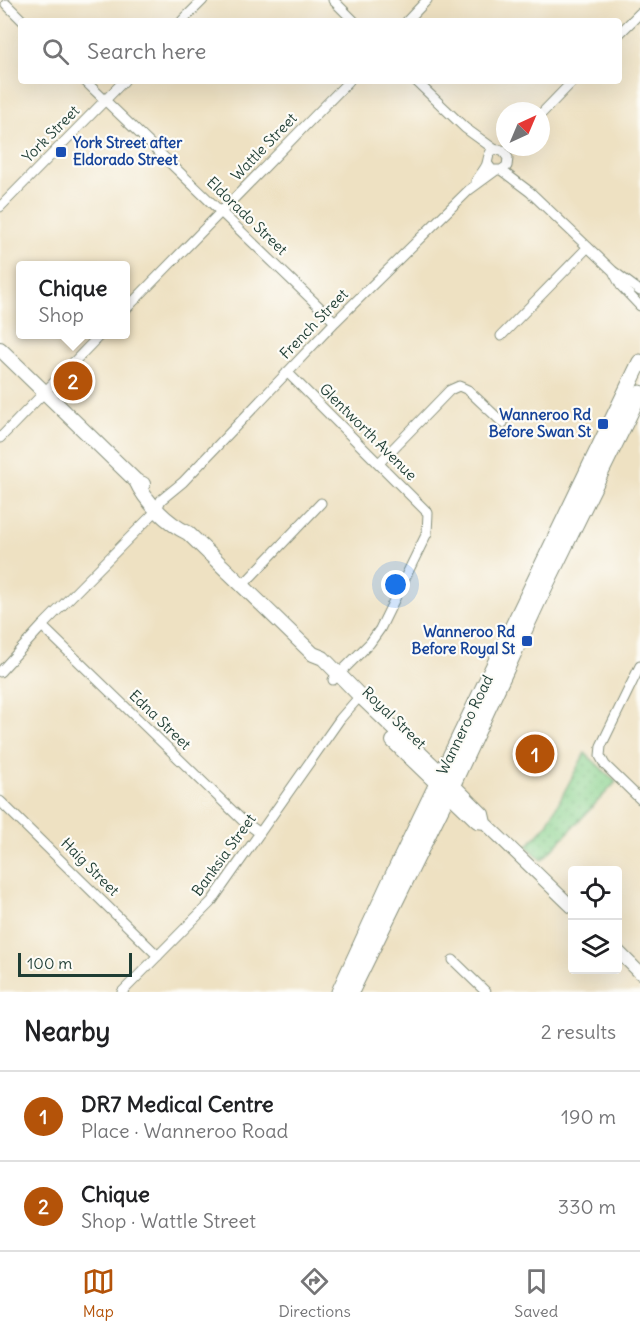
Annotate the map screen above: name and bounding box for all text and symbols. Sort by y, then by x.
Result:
search box [18,18,622,84]
icon: search [39,35,72,68]
text: Search here [87,37,206,65]
street label: York Street [18,101,83,166]
north arrow [496,102,550,156]
street label: Wattle Street [227,109,301,184]
place label: York Street after Eldorado Street [72,133,183,169]
marker: York Street after Eldorado Street [54,145,68,159]
street label: Eldorado Street [203,172,292,259]
popup [16,261,130,339]
text: Chique [39,274,107,302]
street label: French Street [275,285,352,363]
text: Shop [39,302,84,327]
pin: 2 [54,358,92,404]
street label: Glentworth Avenue [316,379,421,484]
place label: Wanneroo Rd Before Swan St [489,405,592,441]
marker: Wanneroo Rd Before Swan St [596,417,610,431]
your location [381,570,410,599]
place label: Wanneroo Rd Before Royal St [412,622,516,659]
marker: Wanneroo Rd Before Royal St [520,634,534,648]
street label: Wanneroo Road [432,672,497,778]
street label: Royal Street [358,682,430,753]
street label: Edna Street [126,686,195,754]
pin: 1 [516,732,554,777]
street label: Banksia Street [187,810,260,900]
street label: Haig Street [57,834,123,900]
map controls [568,866,622,974]
button: locate [568,866,622,920]
button: layers [568,920,622,974]
scale bar [18,950,132,978]
text: 100 m [27,953,72,973]
text: Nearby [24,1015,110,1048]
text: 2 results [541,1019,616,1044]
text: DR7 Medical Centre [81,1090,274,1118]
text: 1 [40,1104,47,1129]
text: 190 m [561,1104,616,1129]
text: Place · Wanneroo Road [81,1118,288,1143]
text: Chique [81,1180,150,1208]
text: 2 [38,1194,49,1219]
text: 330 m [558,1194,616,1219]
text: Shop · Wattle Street [81,1208,256,1233]
tab: Map [82,1265,115,1321]
tab: Directions [278,1265,351,1321]
tab: Saved [514,1265,558,1321]

